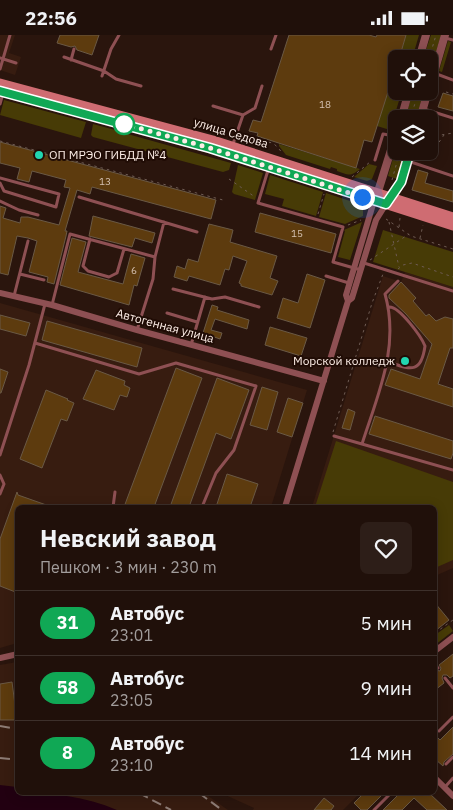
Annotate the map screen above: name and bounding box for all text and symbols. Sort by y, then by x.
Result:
text: 22:56 [25,6,77,30]
map controls [388,50,438,160]
button: locate [388,50,438,100]
house number: 18 [319,98,331,111]
button: layers [388,110,438,160]
unlabelled marker [113,113,135,135]
street label: улица Седова [192,114,271,151]
place label: ОП МРЭО ГИБДД №4 [49,147,167,162]
marker: ОП МРЭО ГИБДД №4 [33,149,45,161]
house number: 13 [99,175,111,188]
your location [350,185,375,210]
house number: 15 [291,227,303,240]
house number: 6 [131,264,137,277]
street label: Автогенная улица [114,305,216,346]
place label: Морской колледж [293,353,395,368]
marker: Морской колледж [399,355,411,367]
text: Невский завод [40,522,216,554]
button: heart [360,522,412,574]
text: Пешком · 3 мин · 230 m [40,557,217,577]
text: Автобус [110,601,184,625]
text: 31 [57,611,78,634]
text: 5 мин [361,611,412,635]
text: 23:01 [110,625,153,645]
text: Автобус [110,666,184,690]
text: 58 [57,676,78,699]
text: 9 мин [361,676,412,700]
text: 23:05 [110,690,153,710]
text: Автобус [110,731,184,755]
text: 8 [62,741,73,764]
text: 14 мин [349,741,412,765]
text: 23:10 [110,755,153,775]

